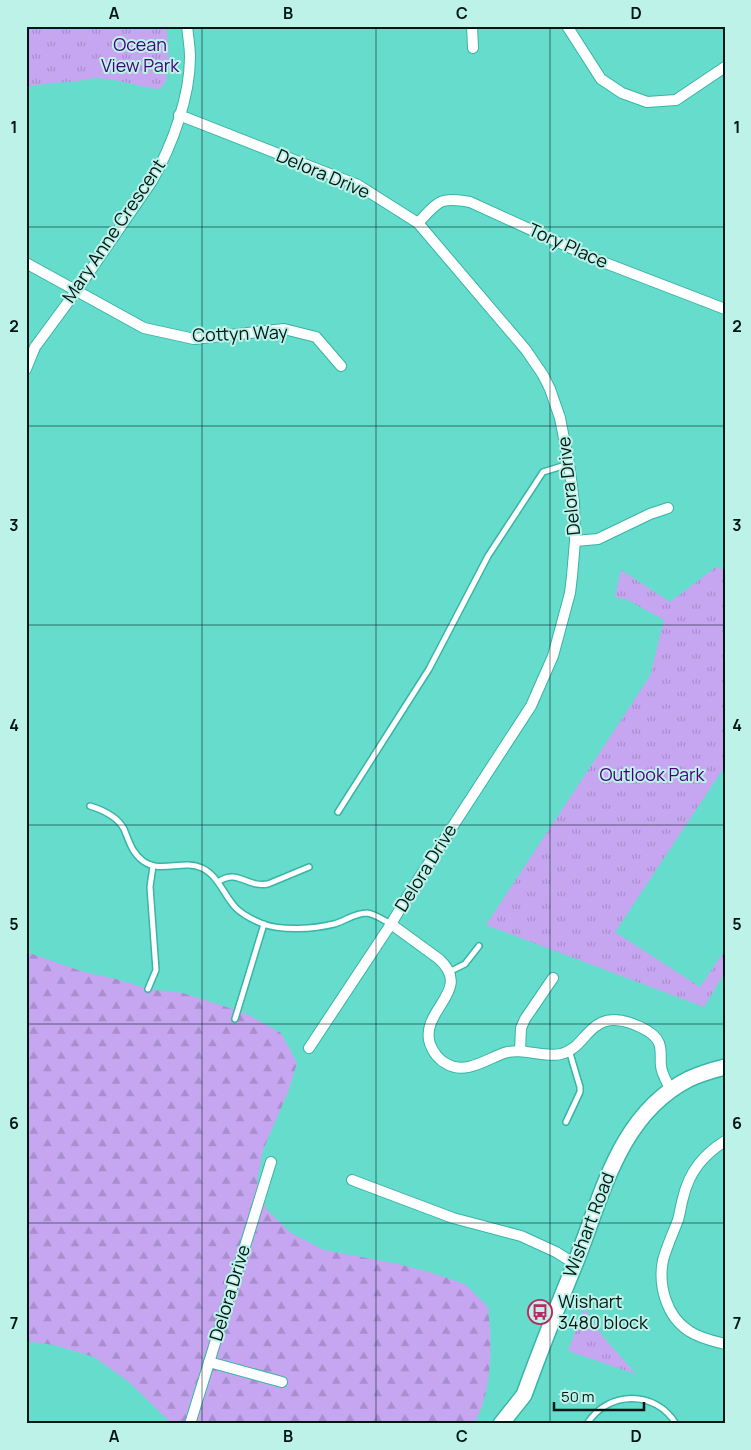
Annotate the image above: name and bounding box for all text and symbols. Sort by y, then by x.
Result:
text: A [109,2,120,24]
text: B [283,2,293,24]
text: C [456,2,468,24]
text: D [630,2,642,24]
park label: Ocean View Park [101,32,180,77]
text: 1 [10,116,18,138]
text: 1 [733,116,741,138]
street label: Delora Drive [273,143,374,204]
street label: Mary Anne Crescent [56,154,170,307]
street label: Tory Place [525,217,612,273]
text: 2 [9,315,19,337]
text: 2 [732,315,742,337]
street label: Cottyn Way [192,319,289,347]
street label: Delora Drive [551,435,585,537]
text: 3 [9,514,19,536]
text: 3 [732,514,742,536]
text: 4 [9,714,19,736]
text: 4 [732,714,742,736]
park label: Outlook Park [600,762,705,786]
street label: Delora Drive [389,819,462,916]
text: 5 [9,913,19,935]
text: 5 [732,913,742,935]
text: 6 [9,1112,19,1134]
text: 6 [732,1112,742,1134]
street label: Wishart Road [557,1169,619,1281]
street label: Delora Drive [203,1242,255,1344]
place label: Wishart 3480 block [558,1289,649,1334]
bus stop icon: Wishart 3480 block [527,1299,553,1325]
text: 7 [10,1312,18,1334]
text: 7 [733,1312,741,1334]
scale bar [554,1380,644,1412]
text: 50 m [561,1386,595,1407]
text: A [109,1425,120,1447]
text: B [283,1425,293,1447]
text: C [456,1425,468,1447]
text: D [630,1425,642,1447]

